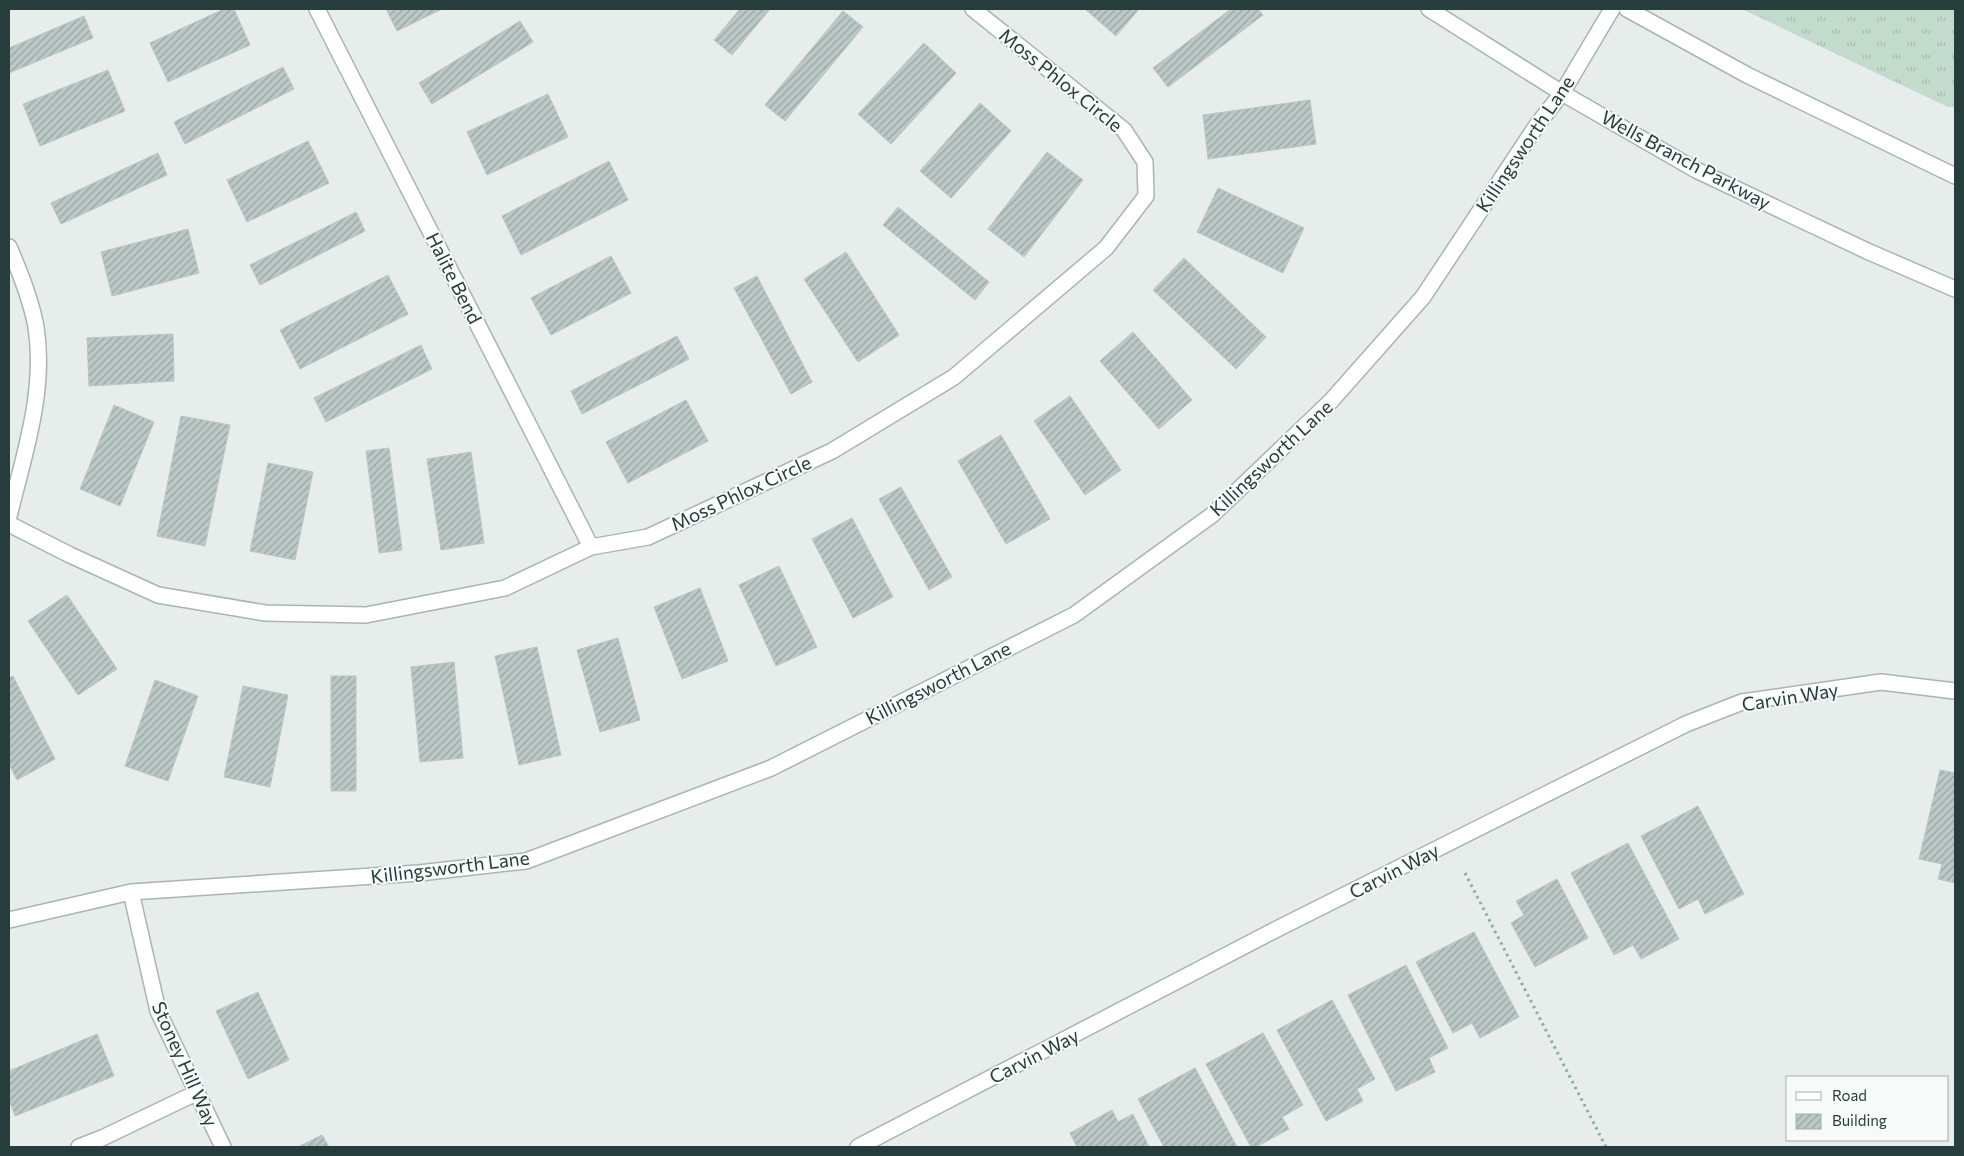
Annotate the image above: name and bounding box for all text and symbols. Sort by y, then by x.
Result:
street label: Moss Phlox Circle [995,23,1128,136]
street label: Killingsworth Lane [1470,71,1579,216]
street label: Wells Branch Parkway [1598,105,1775,214]
street label: Halite Bend [422,228,487,327]
street label: Killingsworth Lane [1204,395,1337,520]
street label: Moss Phlox Circle [667,450,814,535]
street label: Killingsworth Lane [861,636,1014,729]
street label: Carvin Way [1740,677,1840,716]
street label: Carvin Way [1345,838,1443,903]
street label: Killingsworth Lane [369,845,531,888]
street label: Stoney Hill Way [148,998,223,1130]
street label: Carvin Way [985,1023,1083,1088]
legend [1786,1076,1949,1141]
text: Road [1832,1086,1867,1104]
text: Building [1832,1111,1887,1129]

